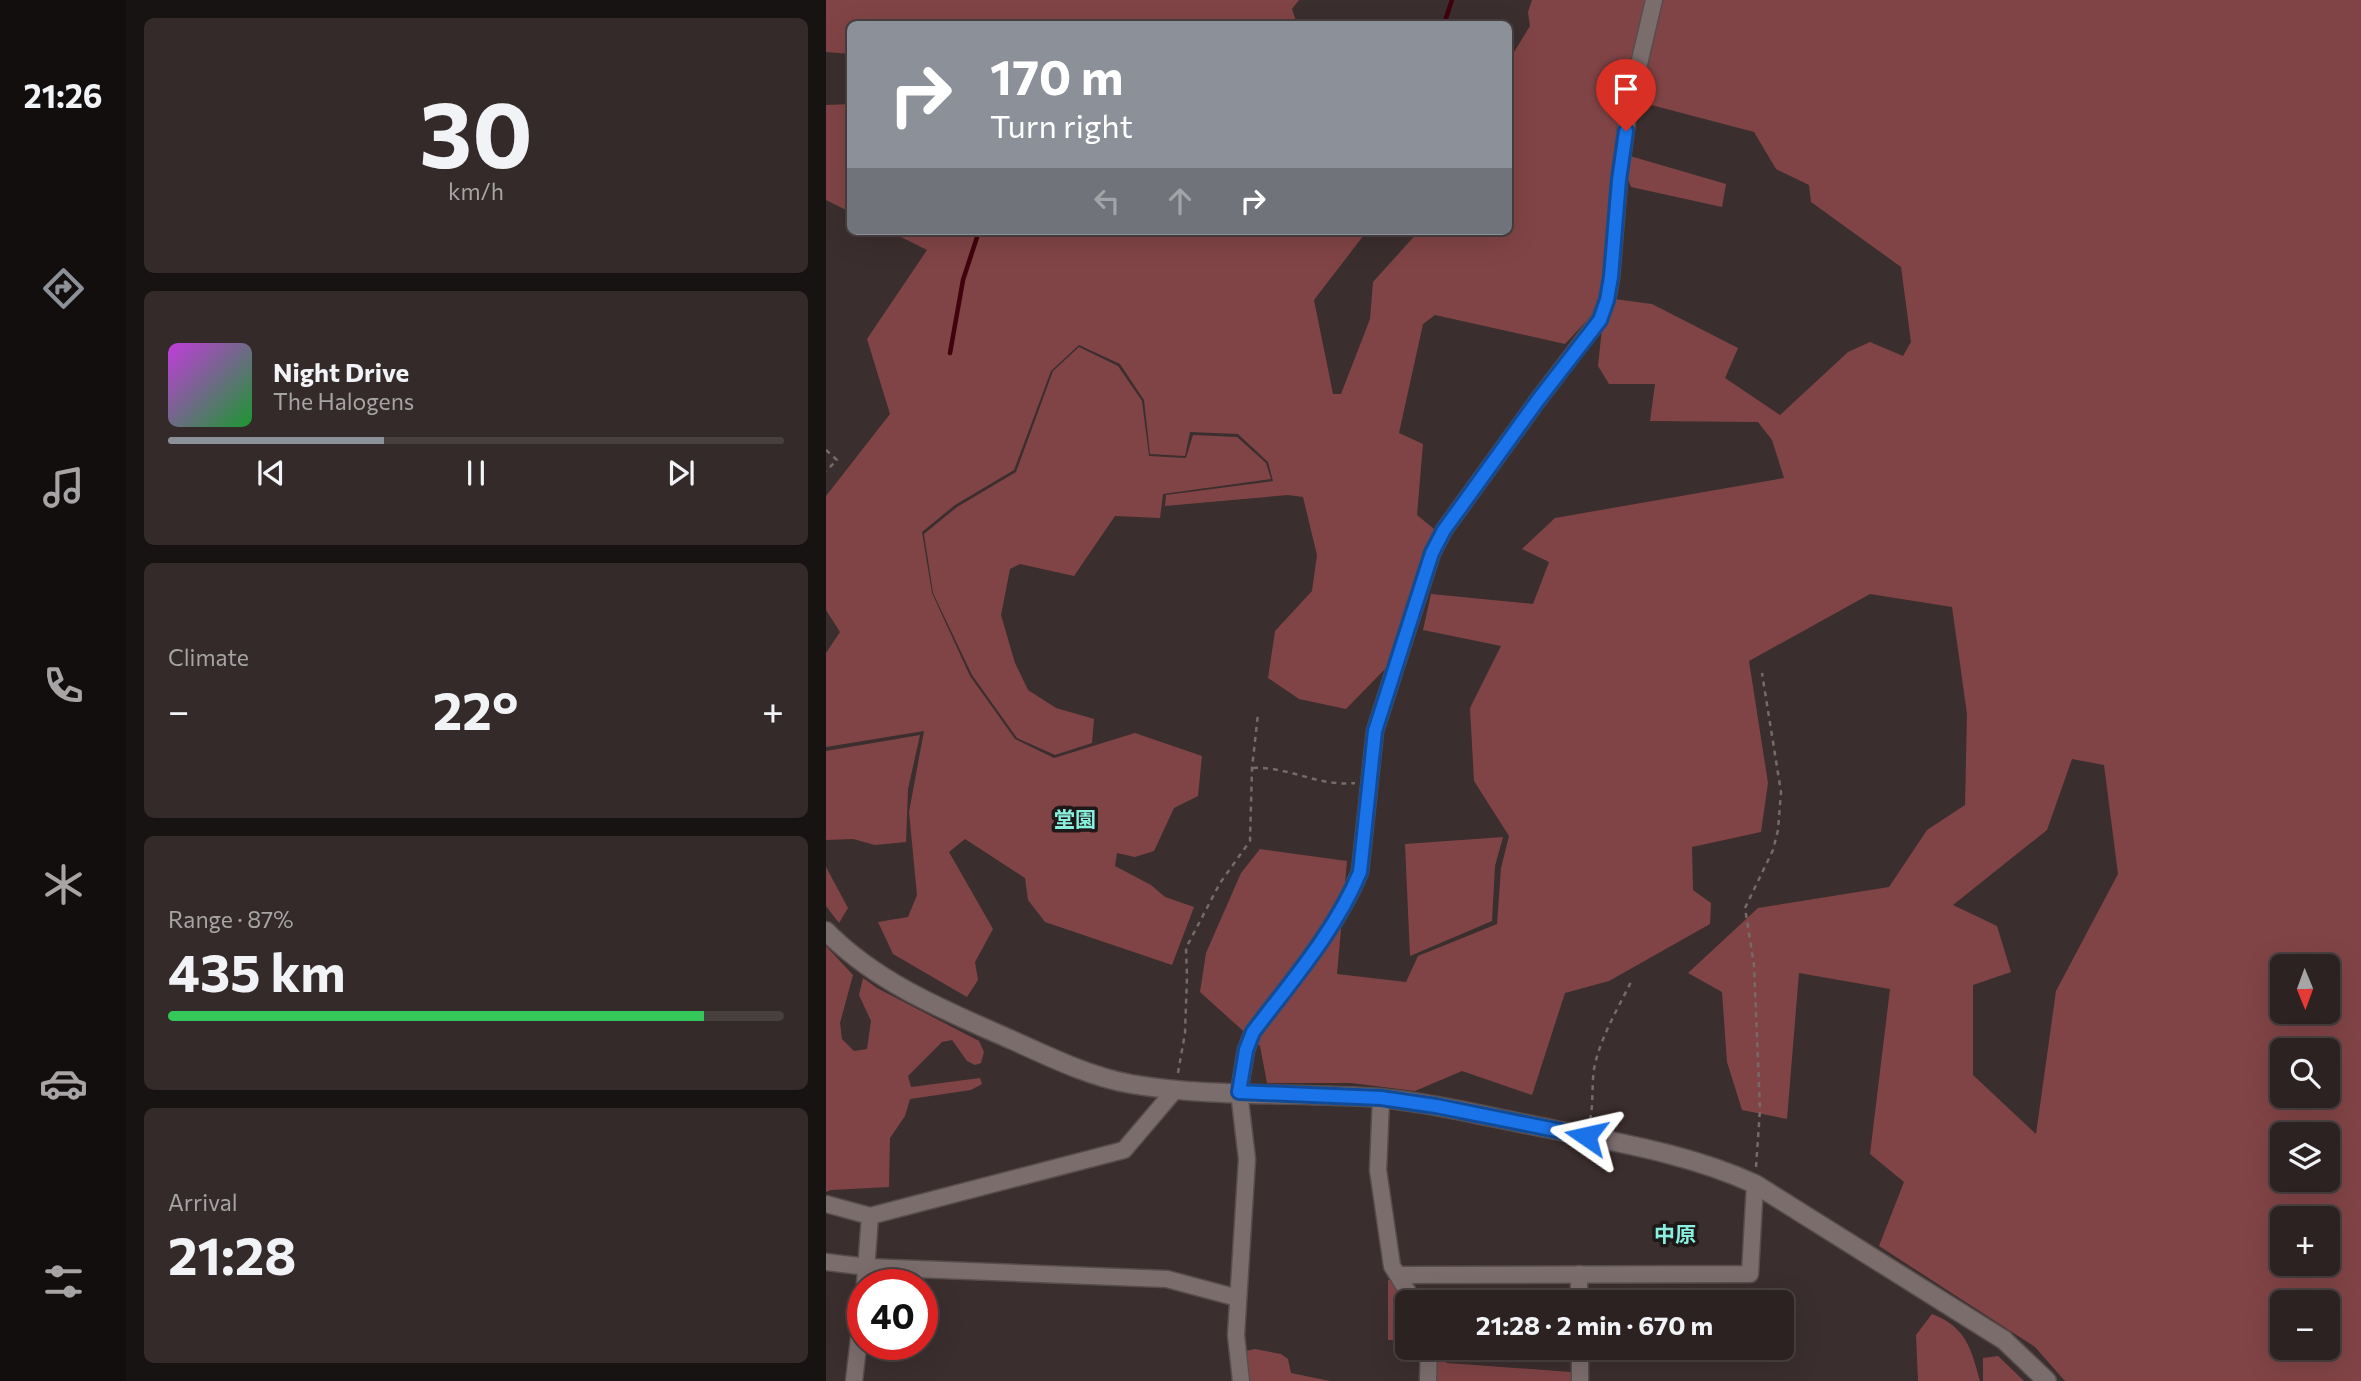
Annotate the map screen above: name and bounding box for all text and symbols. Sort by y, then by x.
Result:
text: 170 m [990,45,1123,105]
icon: right [875,49,966,140]
pin [1596,59,1656,131]
icon: arrive [1607,70,1645,108]
text: 21:26 [24,75,102,115]
text: 30 [419,75,533,187]
text: Turn right [990,105,1133,145]
text: km/h [448,177,504,205]
icon: left [1088,182,1126,220]
icon: ahead [1161,182,1199,220]
icon: right [1234,182,1272,220]
icon: directions [39,264,88,313]
text: Night Drive [273,356,409,387]
text: The Halogens [273,387,414,415]
icon: previous [252,454,290,492]
icon: pause [457,454,495,492]
icon: next [662,454,700,492]
icon: music [39,463,88,512]
text: Climate [168,643,249,671]
icon: phone [39,661,88,710]
text: 22° [433,677,518,741]
text: − [168,686,190,733]
text: + [762,686,784,733]
district label: 堂園 [1054,806,1096,831]
icon: climate [39,860,88,909]
text: Range · 87% [168,905,293,933]
text: 435 km [168,939,346,1003]
north arrow [2270,954,2340,1024]
map controls [2270,954,2340,1360]
button: search [2270,1038,2340,1108]
icon: car [39,1059,88,1108]
position arrow [1549,1099,1623,1173]
button: layers [2270,1122,2340,1192]
text: Arrival [168,1188,238,1216]
button: + [2270,1206,2340,1276]
district label: 中原 [1654,1221,1696,1246]
text: 21:28 [168,1222,296,1286]
icon: filters [39,1257,88,1306]
speed limit sign: 40 [847,1269,938,1360]
button: − [2270,1290,2340,1360]
text: 21:28 · 2 min · 670 m [1476,1309,1713,1340]

